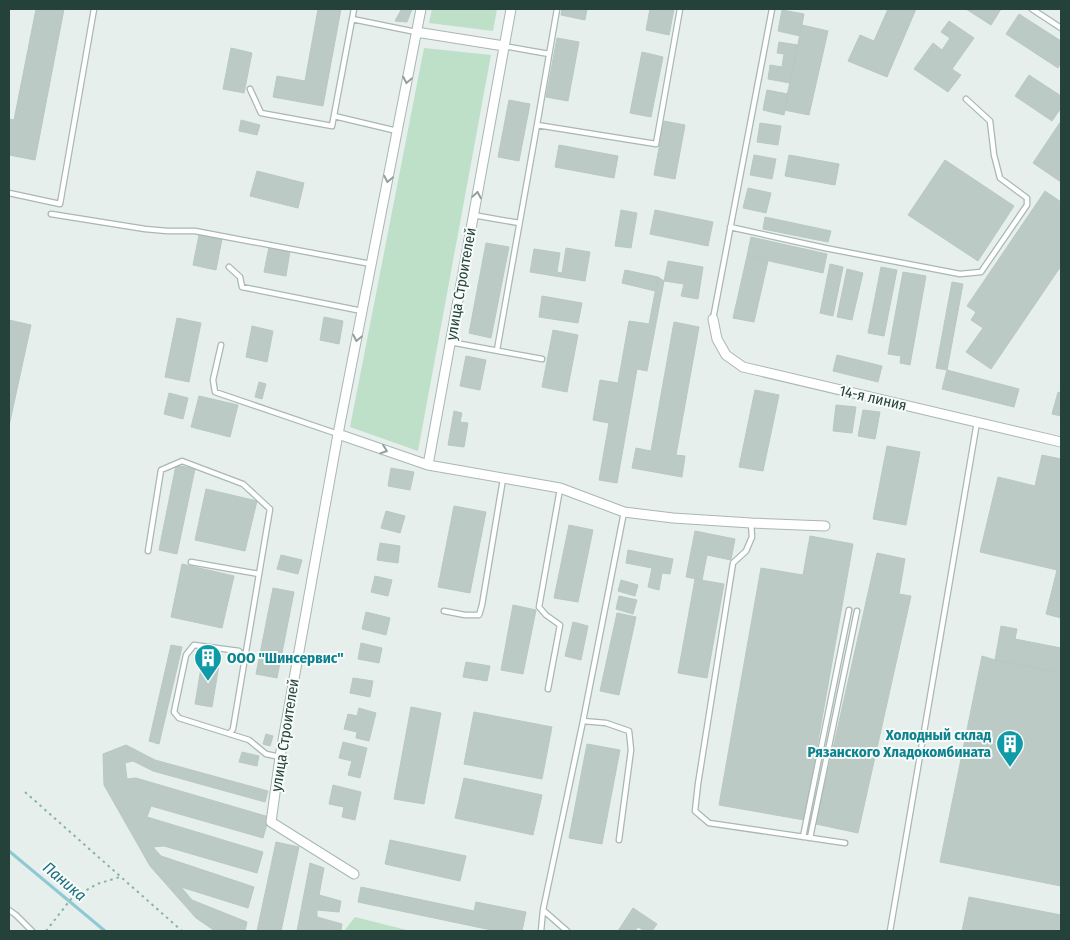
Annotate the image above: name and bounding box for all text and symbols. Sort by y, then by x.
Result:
one-way arrow [402,76,413,85]
one-way arrow [383,174,393,183]
one-way arrow [471,191,481,200]
street label: улица Строителей [442,226,480,342]
one-way arrow [352,334,362,342]
street label: 14-я линия [838,382,908,414]
one-way arrow [379,444,388,454]
building icon: ООО "Шинсервис" [193,643,223,682]
place label: ООО "Шинсервис" [227,649,344,667]
street label: улица Строителей [267,677,303,793]
place label: Холодный склад Рязанского Хладокомбината [807,726,992,761]
building icon: Холодный склад Рязанского Хладокомбината [995,729,1025,768]
water label: Паника [39,858,90,905]

